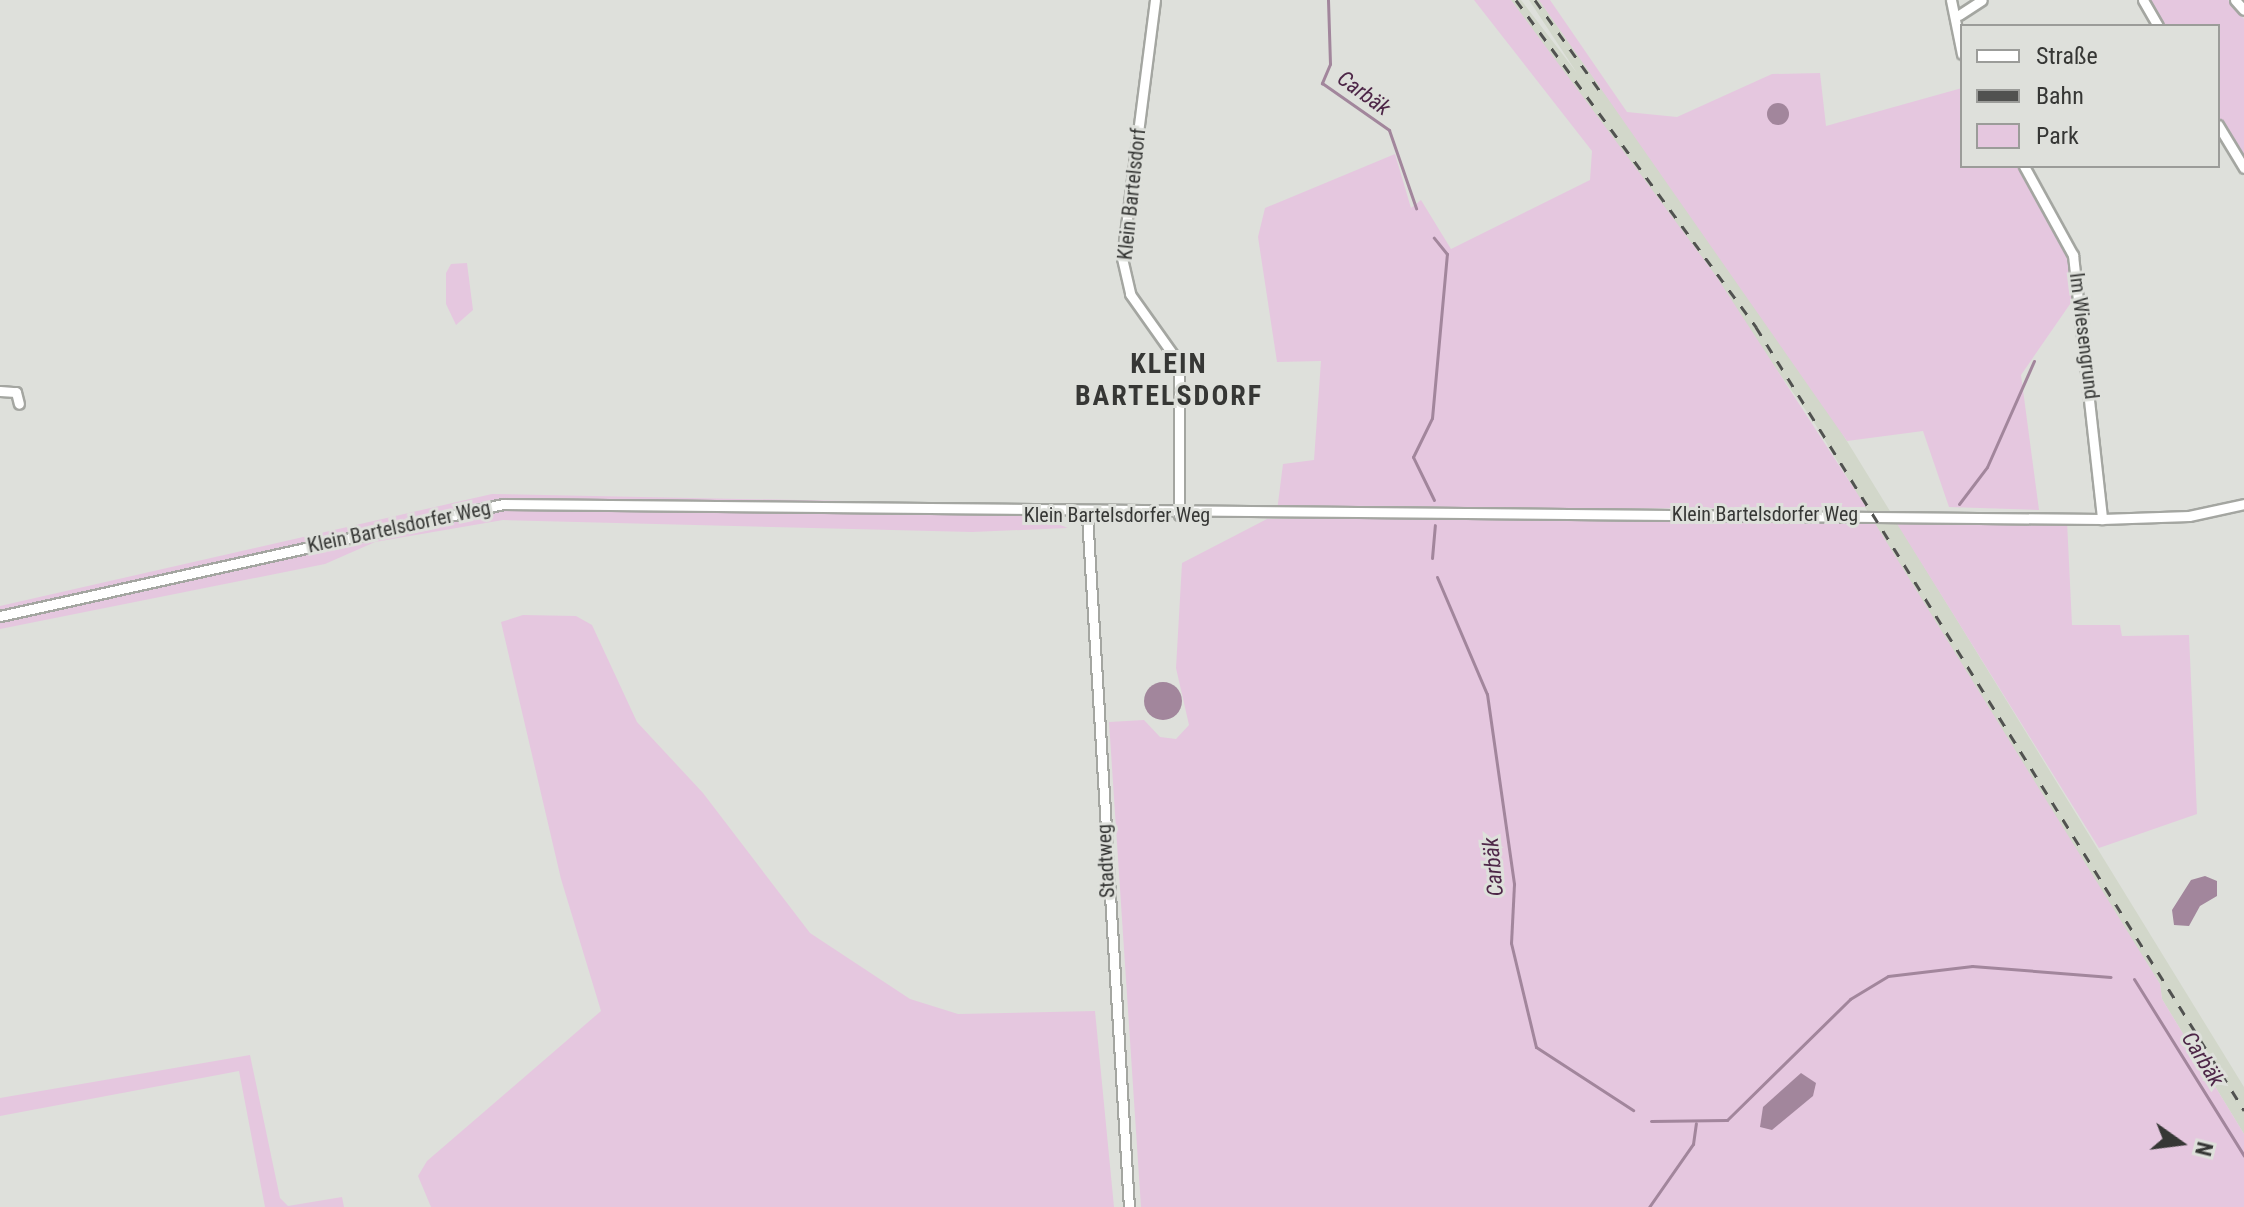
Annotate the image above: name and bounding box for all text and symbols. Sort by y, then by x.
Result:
legend [1960,24,2220,168]
text: Straße [2036,42,2098,70]
water label: Carbäk [1332,65,1396,121]
text: Bahn [2036,82,2084,110]
text: Park [2036,122,2079,150]
street label: Klein Bartelsdorf [1113,127,1151,261]
street label: Im Wiesengrund [2064,271,2104,401]
district label: KLEIN BARTELSDORF [1075,347,1263,413]
street label: Klein Bartelsdorfer Weg [305,496,493,558]
street label: Klein Bartelsdorfer Weg [1672,502,1858,526]
street label: Klein Bartelsdorfer Weg [1024,503,1210,527]
street label: Stadtweg [1092,823,1120,899]
water label: Carbäk [1477,836,1509,898]
water label: Carbäk [2176,1027,2230,1091]
north arrow [2140,1103,2220,1183]
text: N [2190,1139,2218,1158]

